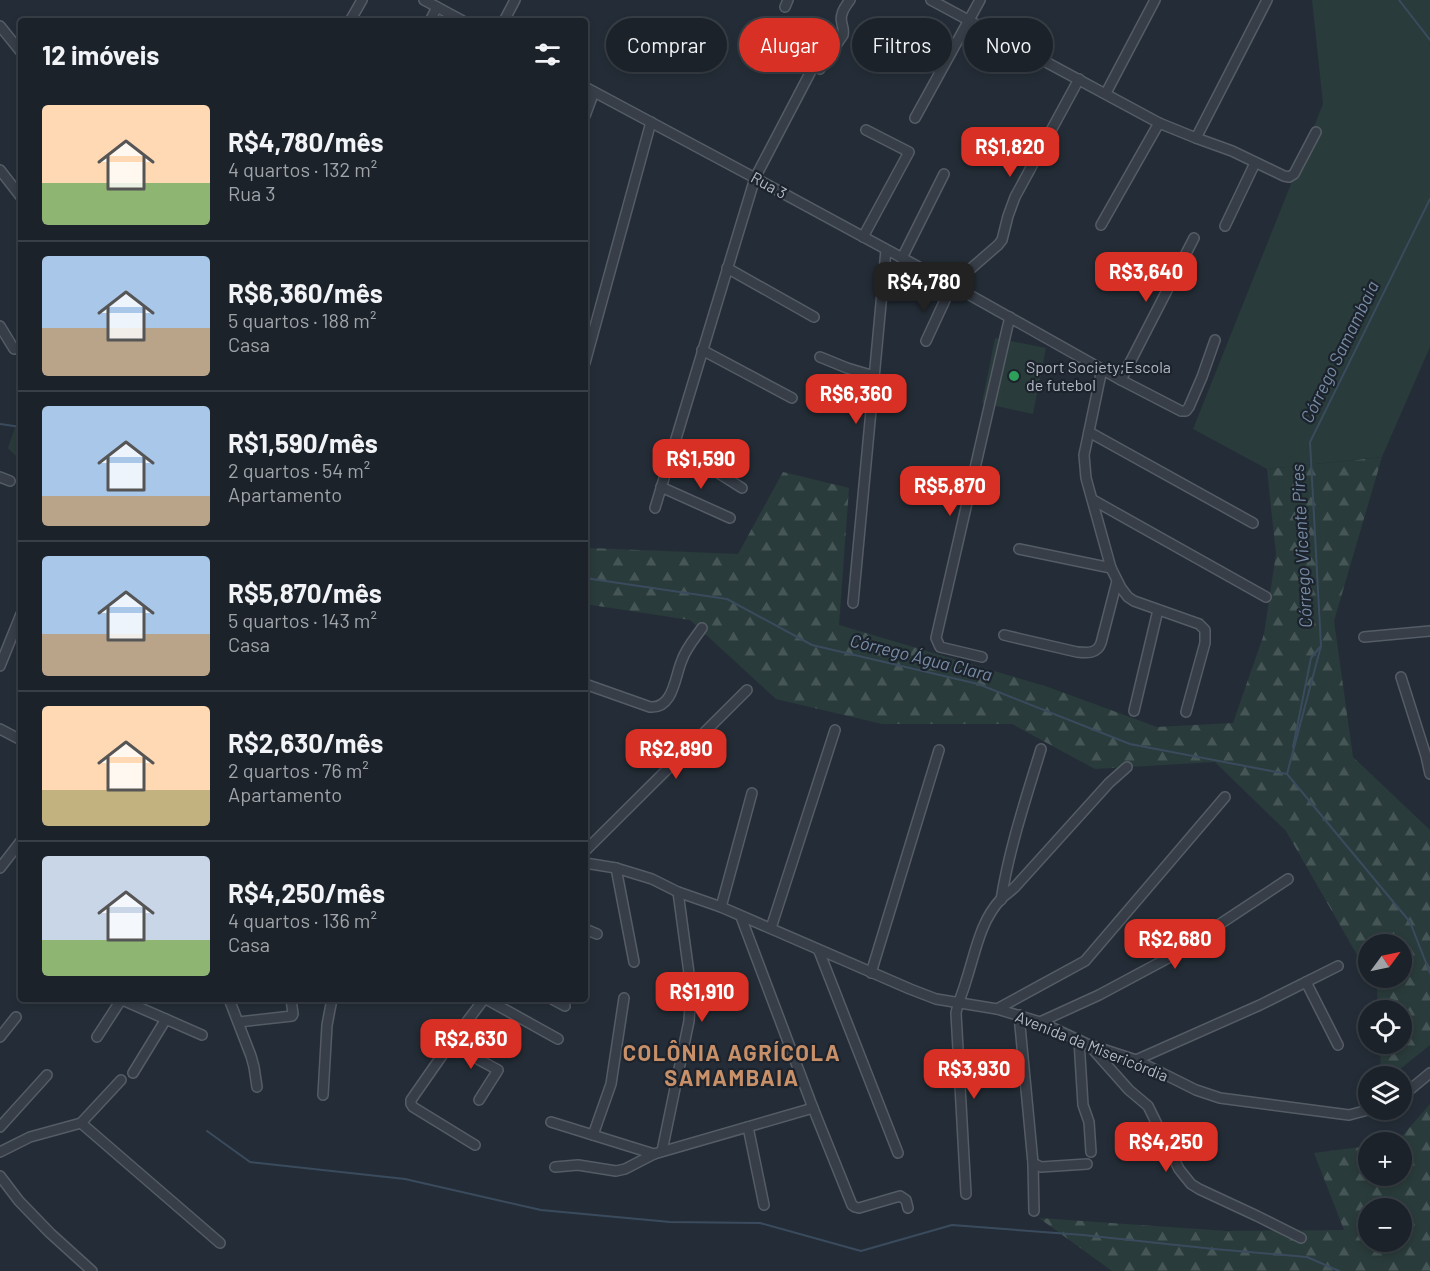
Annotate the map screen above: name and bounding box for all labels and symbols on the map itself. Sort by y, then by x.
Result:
pin: R$1,820 [955,127,1065,178]
street label: Rua 3 [748,167,790,202]
pin: R$3,640 [1091,252,1201,303]
pin: R$4,780 [869,262,979,313]
water label: Córrego Samambaia [1295,277,1383,426]
place label: Sport Society;Escola de futebol [1026,357,1171,394]
marker: Sport Society;Escola de futebol [1007,369,1021,383]
pin: R$6,360 [801,374,911,425]
pin: R$1,590 [646,439,756,490]
water label: Córrego Vicente Pires [1286,463,1316,629]
pin: R$5,870 [895,466,1005,517]
water label: Córrego Água Clara [848,629,995,685]
pin: R$2,890 [621,729,731,780]
pin: R$2,680 [1120,919,1230,970]
north arrow [1358,934,1412,988]
pin: R$1,910 [647,972,757,1023]
street label: Avenida da Misericórdia [1013,1006,1171,1085]
pin: R$2,630 [416,1019,526,1070]
district label: COLÔNIA AGRÍCOLA SAMAMBAIA [623,1039,841,1090]
pin: R$3,930 [919,1049,1029,1100]
pin: R$4,250 [1111,1122,1221,1173]

